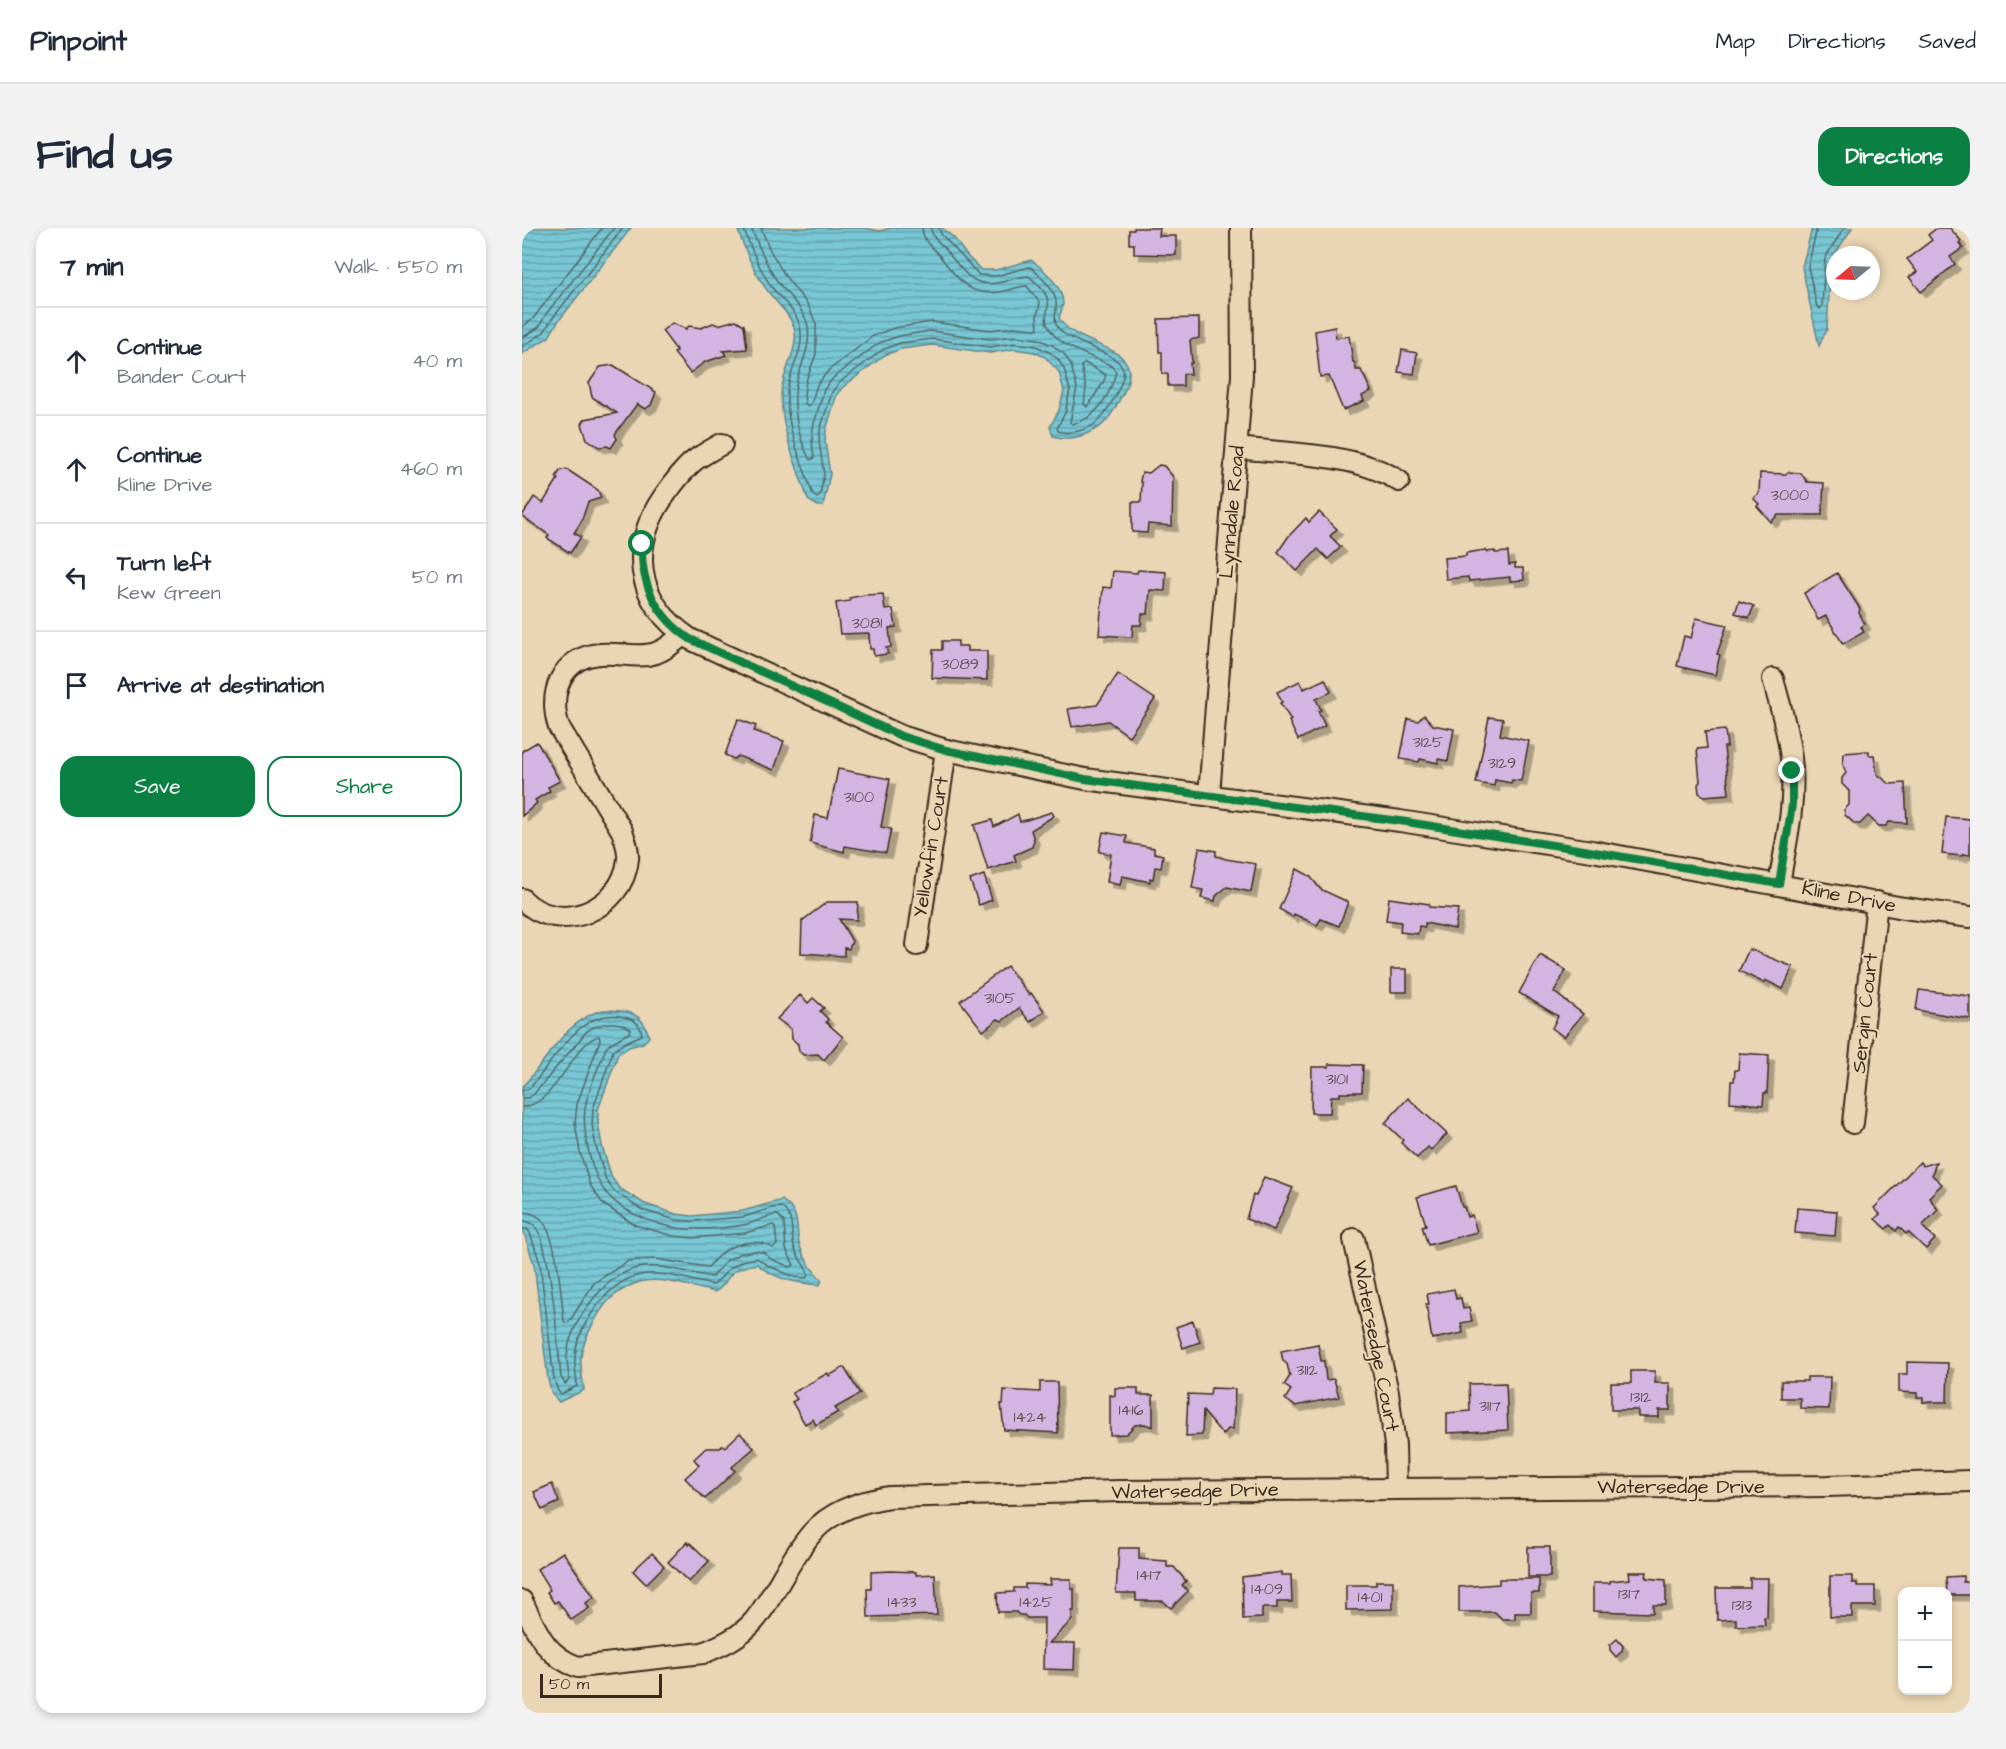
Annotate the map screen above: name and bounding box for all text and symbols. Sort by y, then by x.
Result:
text: Pinpoint [30,22,127,61]
text: Map [1715,27,1755,56]
text: Directions [1788,27,1886,56]
text: Saved [1919,27,1976,56]
text: Find us [36,127,173,185]
button: Directions [1818,127,1970,186]
north arrow [1826,246,1880,300]
text: 7 min [60,249,124,285]
text: Walk · 550 m [334,253,462,281]
text: Continue [117,332,202,363]
icon: ahead [60,345,93,378]
text: 40 m [412,347,462,375]
text: Bander Court [117,363,246,391]
text: Continue [117,440,202,471]
street label: Lynndale Road [1212,444,1253,580]
icon: ahead [60,453,93,486]
text: 460 m [400,455,462,483]
text: Kline Drive [117,471,212,499]
house number: 3000 [1771,484,1809,506]
route start [628,530,654,556]
text: Turn left [117,548,211,579]
icon: left [60,561,93,594]
text: 50 m [412,563,462,591]
text: Kew Green [117,579,221,607]
house number: 3081 [852,612,882,634]
house number: 3089 [941,653,979,675]
icon: arrive [60,669,93,702]
text: Arrive at destination [117,670,324,701]
house number: 3125 [1413,731,1444,753]
house number: 3129 [1488,752,1516,774]
button: Save [60,756,255,817]
button: Share [267,756,462,817]
route end [1778,757,1804,783]
street label: Yellowfin Court [906,774,956,920]
house number: 3100 [844,786,874,808]
street label: Kline Drive [1800,874,1899,920]
street label: Sergin Court [1845,951,1886,1075]
house number: 3105 [984,987,1016,1009]
house number: 3101 [1326,1068,1348,1090]
street label: Watersedge Court [1345,1258,1406,1434]
house number: 3112 [1296,1359,1318,1381]
house number: 1312 [1630,1386,1652,1408]
house number: 3117 [1479,1395,1501,1417]
house number: 1416 [1118,1399,1144,1421]
house number: 1424 [1014,1406,1047,1428]
street label: Watersedge Drive [1597,1473,1765,1502]
street label: Watersedge Drive [1111,1476,1279,1507]
house number: 1417 [1137,1564,1162,1586]
house number: 1409 [1251,1578,1283,1600]
house number: 1317 [1618,1583,1640,1605]
house number: 1401 [1357,1586,1383,1608]
map controls [1898,1587,1952,1695]
button: + [1898,1587,1952,1641]
house number: 1433 [887,1591,917,1613]
house number: 1425 [1019,1591,1053,1613]
house number: 1313 [1732,1594,1752,1616]
button: − [1898,1641,1952,1695]
scale bar [540,1671,662,1698]
text: 50 m [549,1673,589,1695]

